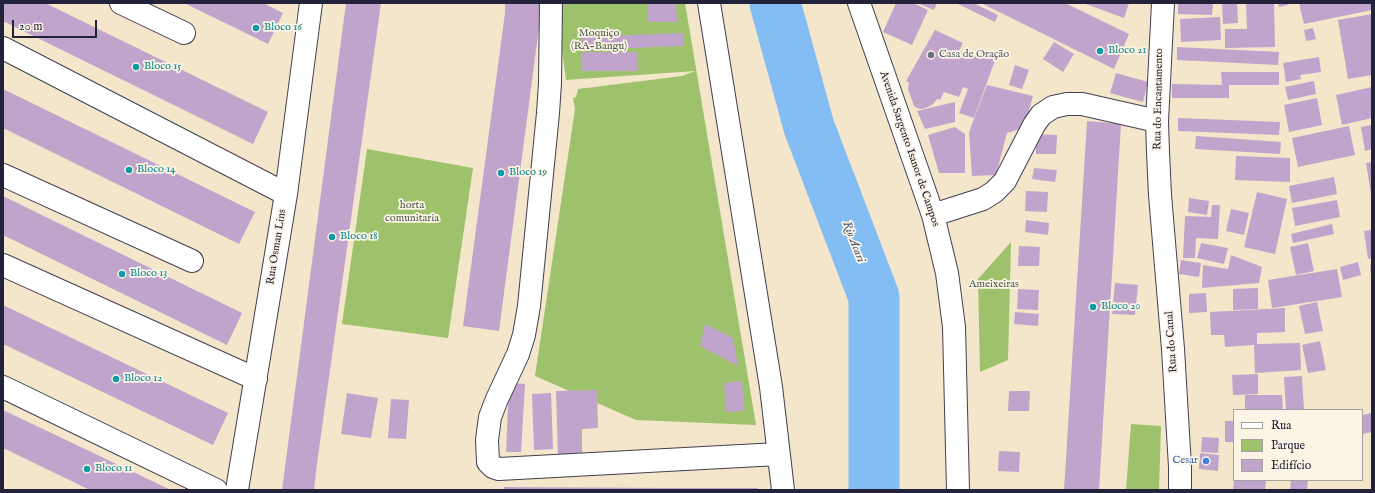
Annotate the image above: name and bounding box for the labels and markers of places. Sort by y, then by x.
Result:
place label: Bloco 16 [264,21,302,35]
marker: Bloco 16 [251,23,261,33]
place label: Bloco 21 [1108,44,1146,58]
marker: Bloco 21 [1095,46,1105,56]
place label: Casa de Oração [939,48,1009,62]
marker: Casa de Oração [926,50,936,60]
place label: Bloco 15 [144,60,181,74]
marker: Bloco 15 [131,62,141,72]
place label: Bloco 14 [137,163,176,177]
marker: Bloco 14 [124,165,134,175]
place label: Bloco 19 [509,166,547,180]
marker: Bloco 19 [496,168,506,178]
place label: Bloco 18 [340,230,378,244]
marker: Bloco 18 [327,232,337,242]
place label: Bloco 13 [130,267,167,281]
marker: Bloco 13 [117,269,127,279]
place label: Bloco 20 [1101,300,1141,314]
marker: Bloco 20 [1088,302,1098,312]
place label: Bloco 12 [124,372,162,386]
marker: Bloco 12 [111,374,121,384]
place label: Cesar [1172,454,1198,468]
marker: Cesar [1201,456,1211,466]
place label: Bloco 11 [95,462,132,476]
marker: Bloco 11 [82,464,92,474]

